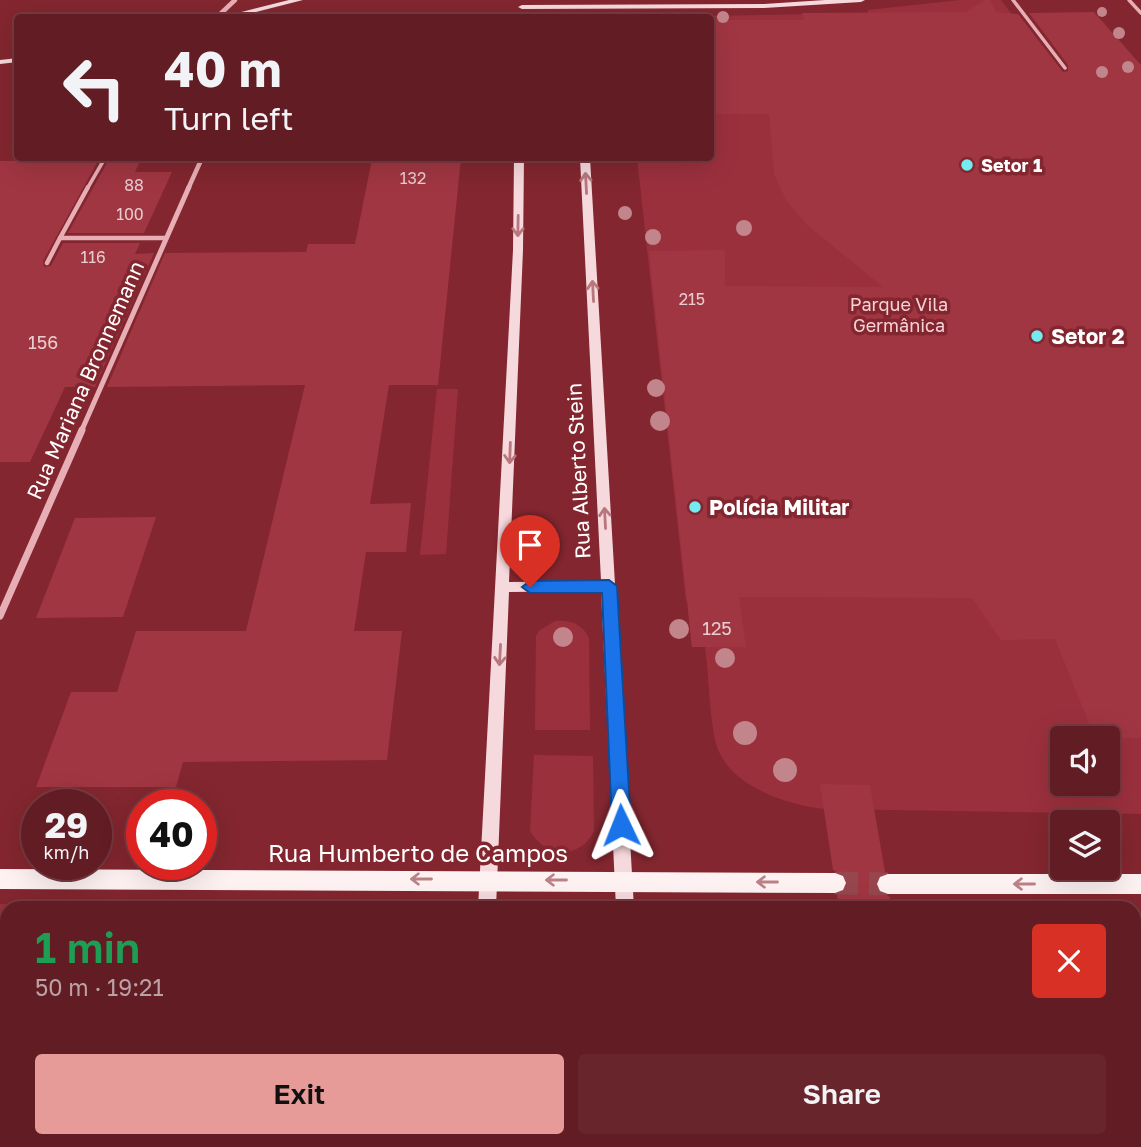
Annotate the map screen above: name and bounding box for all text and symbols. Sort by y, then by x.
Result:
text: 40 m [164,39,282,98]
icon: left [49,42,140,133]
text: Turn left [164,99,293,137]
place label: Setor 1 [981,154,1042,176]
marker: Setor 1 [959,157,975,173]
house number: 132 [400,168,426,188]
one-way arrow [580,171,593,194]
house number: 88 [124,175,144,195]
house number: 100 [116,204,144,224]
one-way arrow [512,214,525,237]
house number: 116 [80,247,106,267]
street label: Rua Mariana Bronnemann [21,257,149,503]
one-way arrow [586,280,599,303]
house number: 215 [679,289,705,309]
park label: Parque Vila Germânica [850,293,948,336]
place label: Setor 2 [1051,323,1125,349]
marker: Setor 2 [1029,328,1045,344]
house number: 156 [28,331,58,353]
street label: Rua Alberto Stein [560,382,596,560]
one-way arrow [503,441,516,464]
place label: Polícia Militar [709,494,850,520]
marker: Polícia Militar [687,499,703,515]
one-way arrow [599,507,612,530]
pin [500,515,560,587]
icon: arrive [511,526,549,564]
house number: 125 [702,617,732,639]
one-way arrow [493,643,506,666]
map controls [1050,726,1120,880]
button: sound [1050,726,1120,796]
position arrow [584,788,658,862]
speed limit sign: 40 [126,789,217,880]
text: 29 [45,804,88,846]
button: layers [1050,810,1120,880]
street label: Rua Humberto de Campos [268,838,568,867]
text: km/h [44,841,89,863]
one-way arrow [409,872,432,886]
one-way arrow [545,874,568,887]
one-way arrow [756,876,779,889]
one-way arrow [1013,877,1036,891]
text: 1 min [35,922,140,972]
button: close [1032,924,1106,998]
text: 50 m · 19:21 [35,973,164,1001]
button: Exit [35,1054,564,1134]
button: Share [578,1054,1106,1134]

